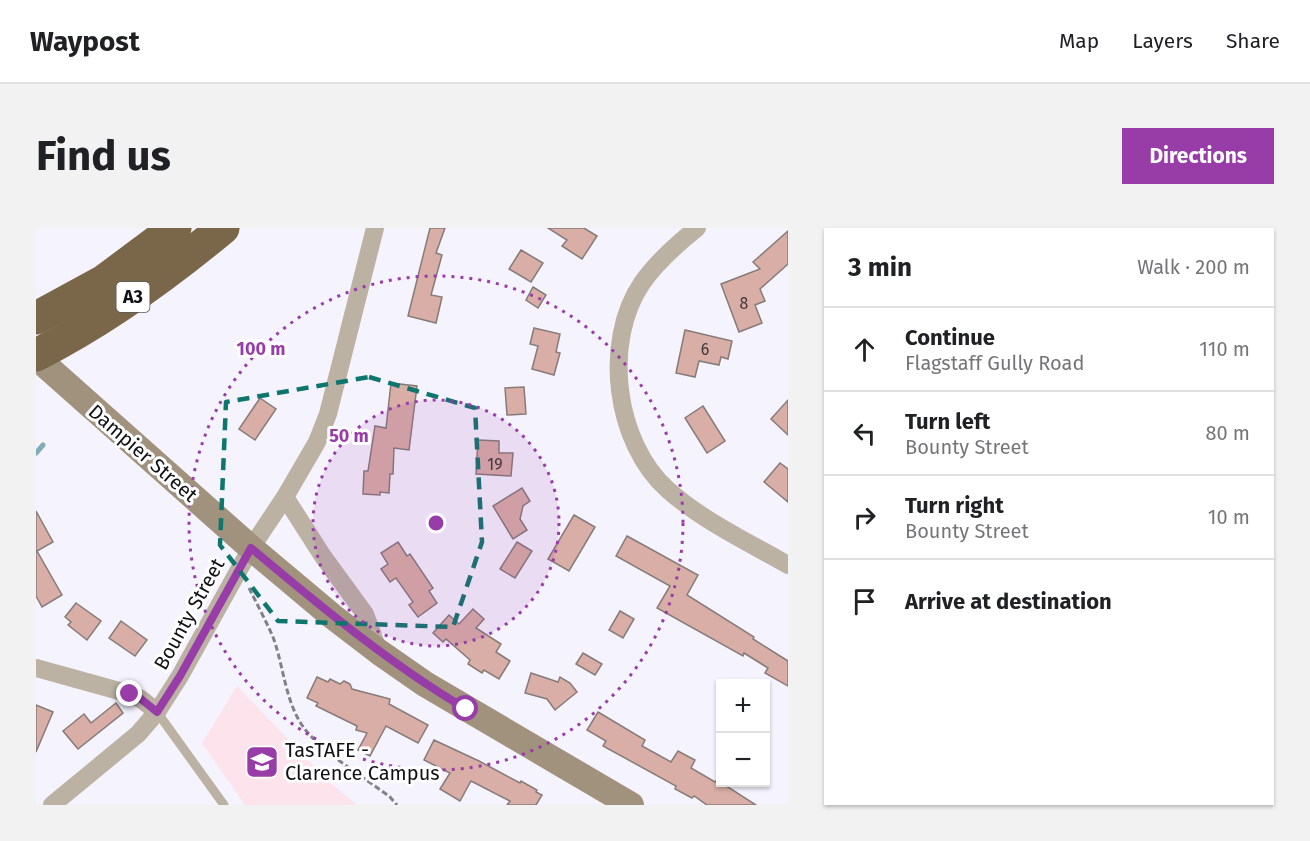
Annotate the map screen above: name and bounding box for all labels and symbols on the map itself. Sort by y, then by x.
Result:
road number: A3 [116,282,150,312]
house number: 8 [740,294,749,313]
text: 100 m [237,338,285,360]
house number: 6 [701,340,709,359]
street label: Dampier Street [84,399,203,507]
text: 50 m [329,425,369,447]
house number: 19 [487,455,503,474]
centre of rings [426,513,446,533]
street label: Bounty Street [149,553,230,674]
route end [116,680,142,706]
route start [452,695,478,721]
place label: TasTAFE - Clarence Campus [285,738,440,785]
school or university icon: TasTAFE - Clarence Campus [244,744,280,780]

